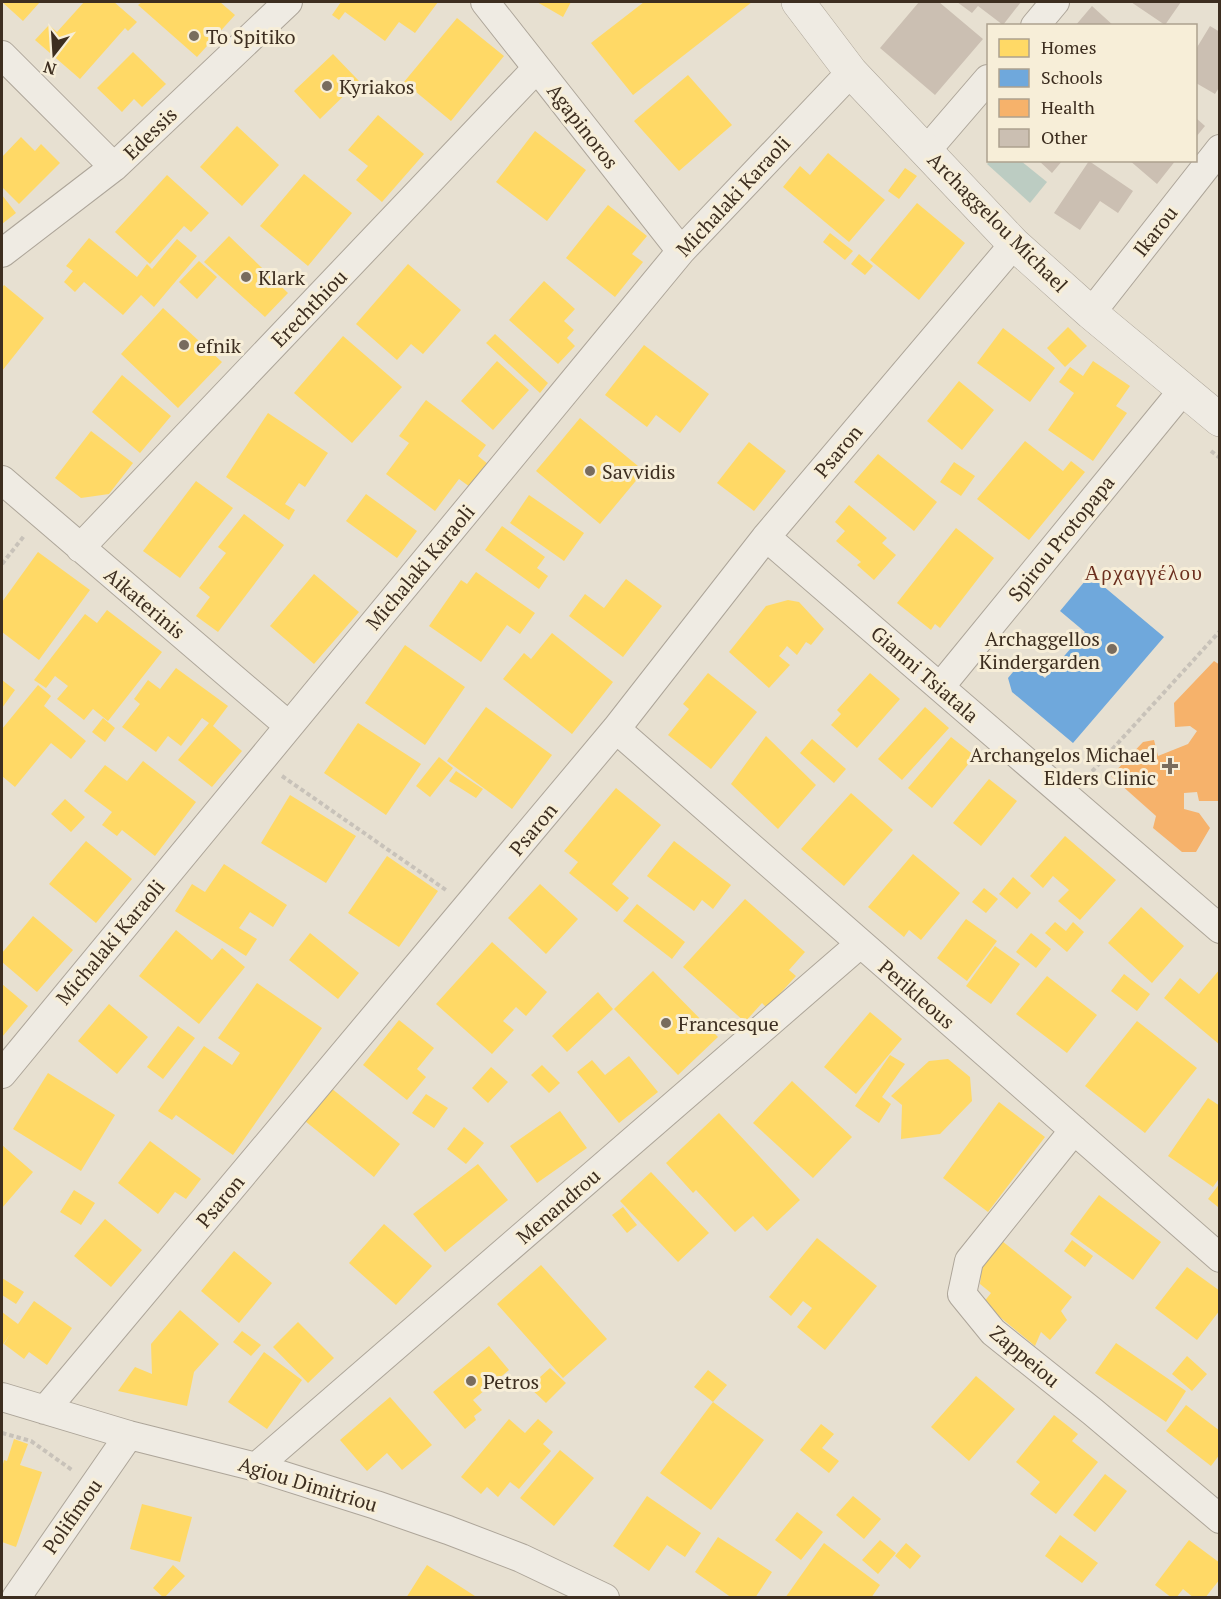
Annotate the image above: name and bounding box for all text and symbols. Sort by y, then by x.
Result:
place label: To Spitiko [206,23,296,50]
north arrow [24,24,84,84]
legend [987,24,1197,162]
marker: To Spitiko [187,29,201,43]
text: Homes [1041,35,1096,59]
text: N [41,56,59,81]
text: Schools [1041,65,1103,89]
place label: Kyriakos [339,73,415,100]
street label: Agapinoros [541,78,625,174]
marker: Kyriakos [320,79,334,93]
text: Health [1041,95,1095,119]
street label: Edessis [117,101,183,165]
text: Other [1041,125,1088,149]
street label: Michalaki Karaoli [670,130,796,262]
street label: Archaggelou Michael [922,146,1074,298]
street label: Ikarou [1127,200,1183,262]
street label: Erechthiou [265,263,353,353]
place label: Klark [258,264,306,291]
marker: Klark [239,270,253,284]
place label: efnik [196,332,242,359]
marker: efnik [177,338,191,352]
street label: Psaron [808,419,868,483]
place label: Savvidis [602,458,676,485]
marker: Savvidis [583,464,597,478]
street label: Spirou Protopapa [1002,469,1120,607]
street label: Michalaki Karaoli [360,499,480,635]
district label: Αρχαγγέλου [1085,558,1203,586]
street label: Aikaterinis [99,561,191,645]
street label: Gianni Tsiatala [865,620,985,728]
place label: Archaggellos Kindergarden [979,625,1100,675]
marker: Archaggellos Kindergarden [1105,642,1119,656]
place label: Archangelos Michael Elders Clinic [970,741,1156,791]
marker: Archangelos Michael Elders Clinic [1161,757,1179,775]
street label: Psaron [503,797,563,861]
street label: Michalaki Karaoli [50,874,170,1010]
street label: Perikleous [873,953,961,1035]
place label: Francesque [678,1010,779,1037]
marker: Francesque [659,1016,673,1030]
street label: Menandrou [510,1162,606,1250]
street label: Psaron [190,1169,250,1233]
street label: Zappeiou [984,1319,1066,1393]
place label: Petros [483,1368,539,1395]
marker: Petros [464,1374,478,1388]
street label: Agiou Dimitriou [235,1450,381,1518]
street label: Polifimou [36,1473,108,1559]

